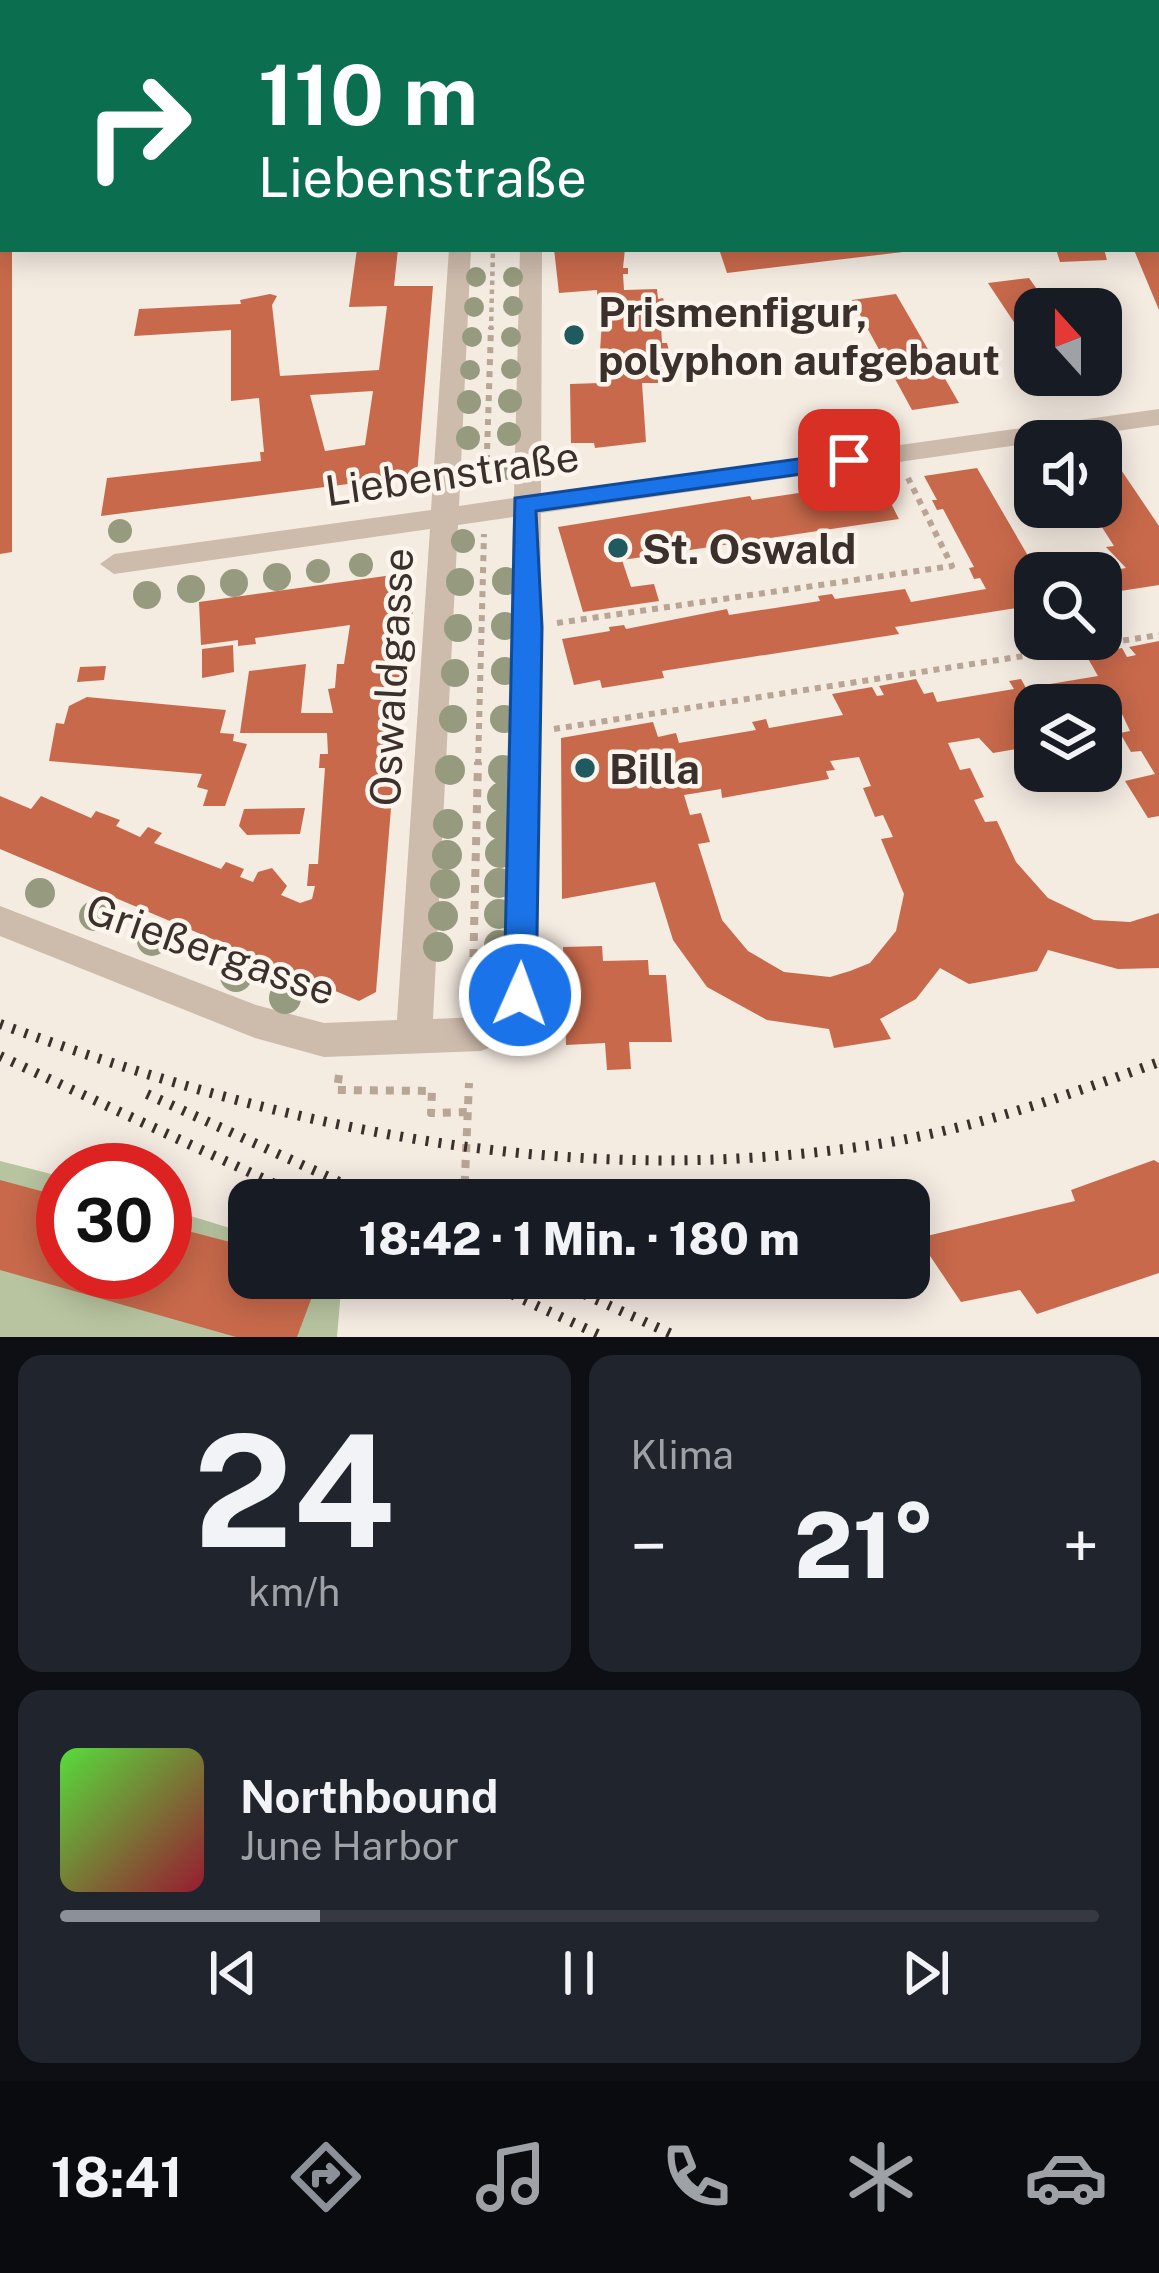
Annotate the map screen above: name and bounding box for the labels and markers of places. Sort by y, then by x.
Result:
place label: Prismenfigur, polyphon aufgebaut [598,287,1000,384]
marker: Prismenfigur, polyphon aufgebaut [561,322,587,348]
pin [798,409,900,511]
place label: St. Oswald [642,524,856,573]
marker: St. Oswald [605,535,631,561]
place label: Billa [609,744,700,793]
marker: Billa [572,755,598,781]

